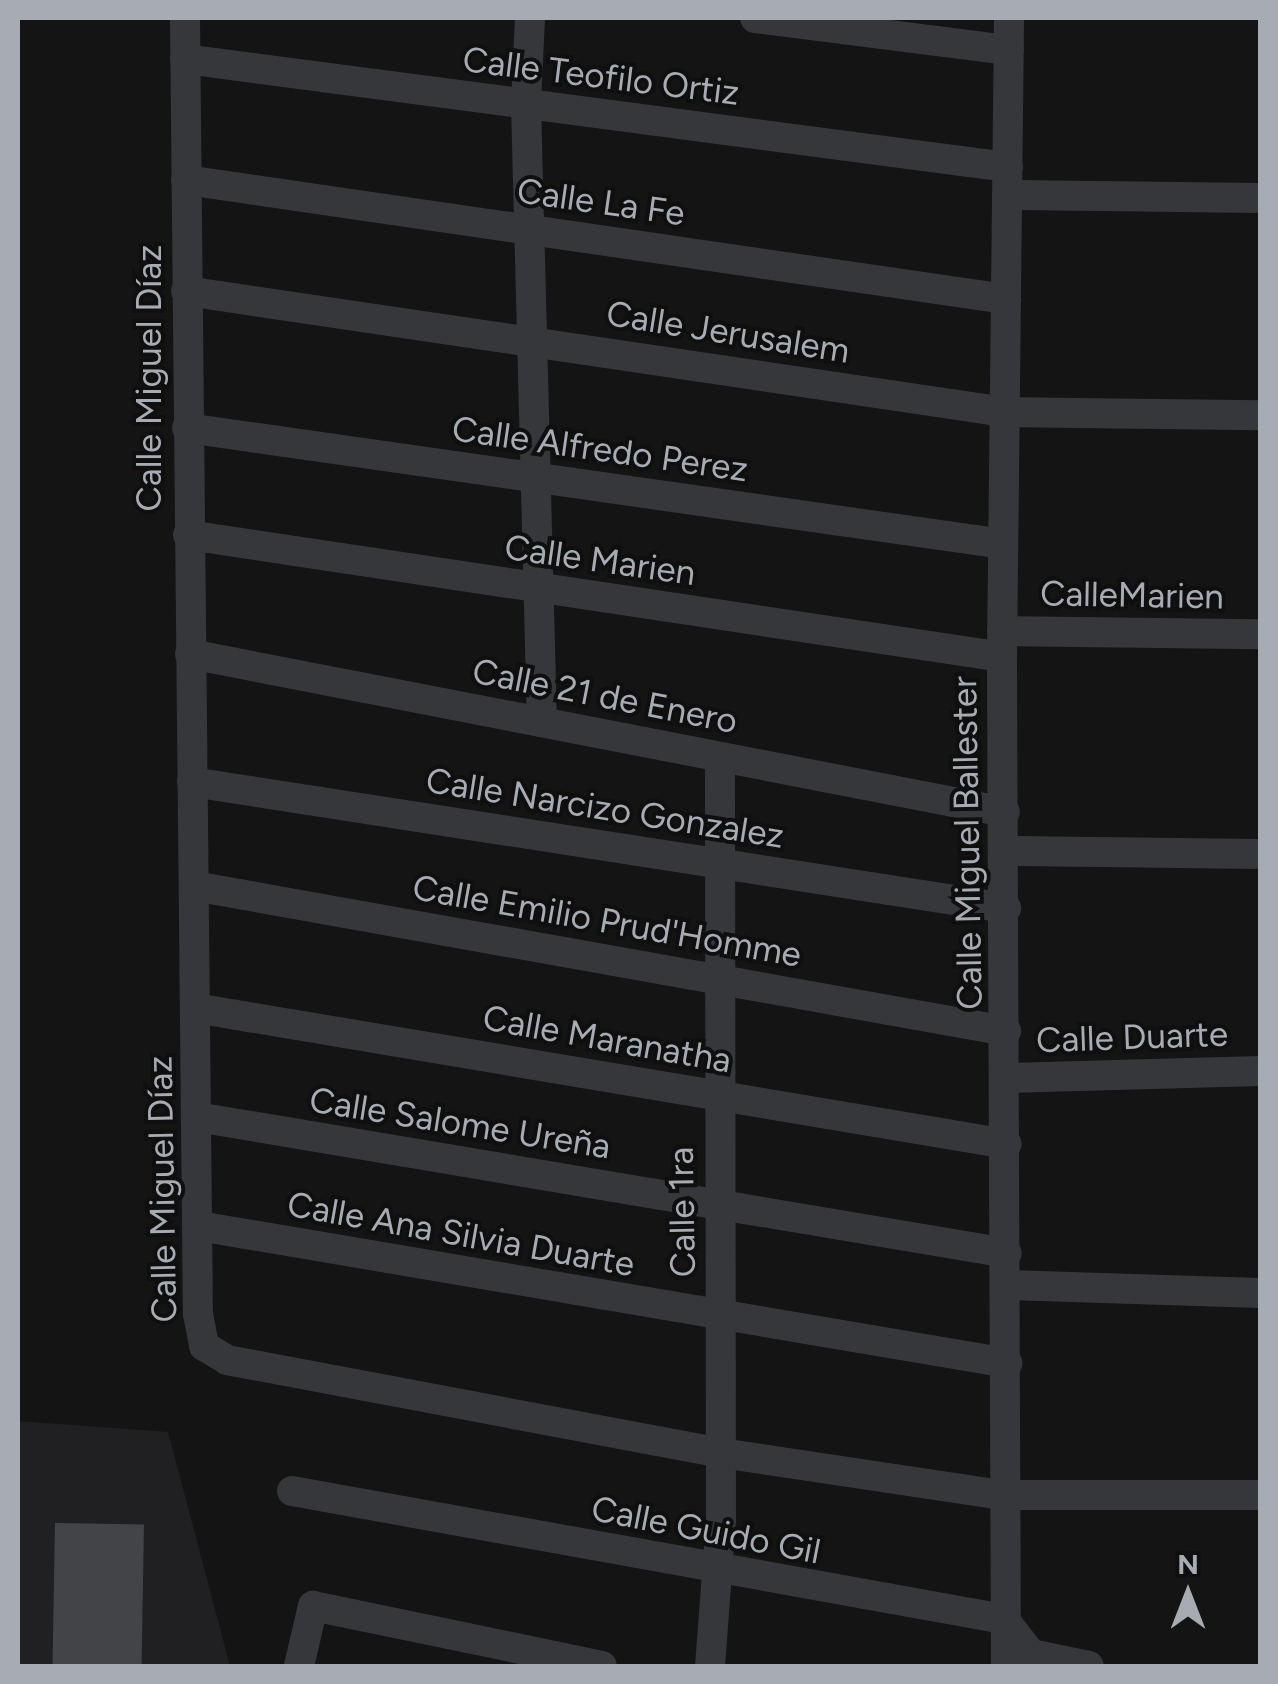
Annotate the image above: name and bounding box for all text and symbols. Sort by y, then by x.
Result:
street label: Calle Teofilo Ortiz [460,38,742,114]
street label: Calle La Fe [514,169,688,235]
street label: Calle Miguel Díaz [128,245,170,511]
street label: Calle Jerusalem [603,292,853,372]
street label: Calle Alfredo Perez [449,407,751,491]
street label: Calle Marien [502,526,698,594]
street label: CalleMarien [1040,572,1224,618]
street label: Calle 21 de Enero [469,650,741,742]
street label: Calle Miguel Ballester [943,676,991,1010]
street label: Calle Narcizo Gonzalez [423,759,787,857]
street label: Calle Emilio Prud'Homme [409,866,805,976]
street label: Calle Maranatha [480,996,734,1082]
street label: Calle Duarte [1035,1013,1229,1061]
street label: Calle Miguel Díaz [139,1055,185,1323]
street label: Calle Salome Ureña [306,1078,614,1168]
street label: Calle 1ra [660,1146,704,1278]
street label: Calle Ana Silvia Duarte [284,1183,638,1285]
street label: Calle Guido Gil [588,1487,824,1573]
north arrow [1138,1544,1238,1644]
text: N [1177,1547,1199,1581]

